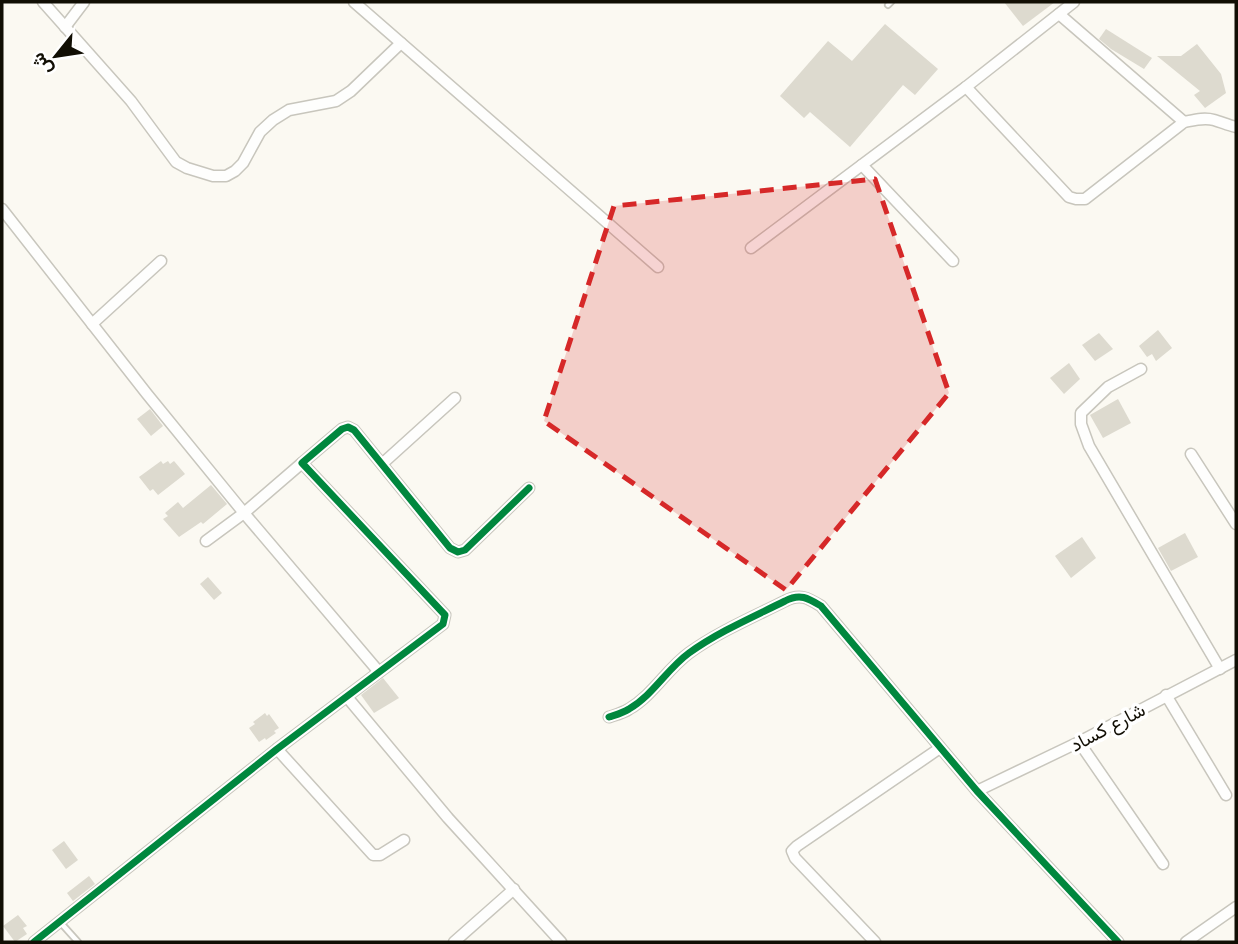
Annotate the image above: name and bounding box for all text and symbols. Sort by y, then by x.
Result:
north arrow [21,21,91,91]
text: ش [23,48,57,81]
street label: شارع كساد [1065,695,1150,757]

